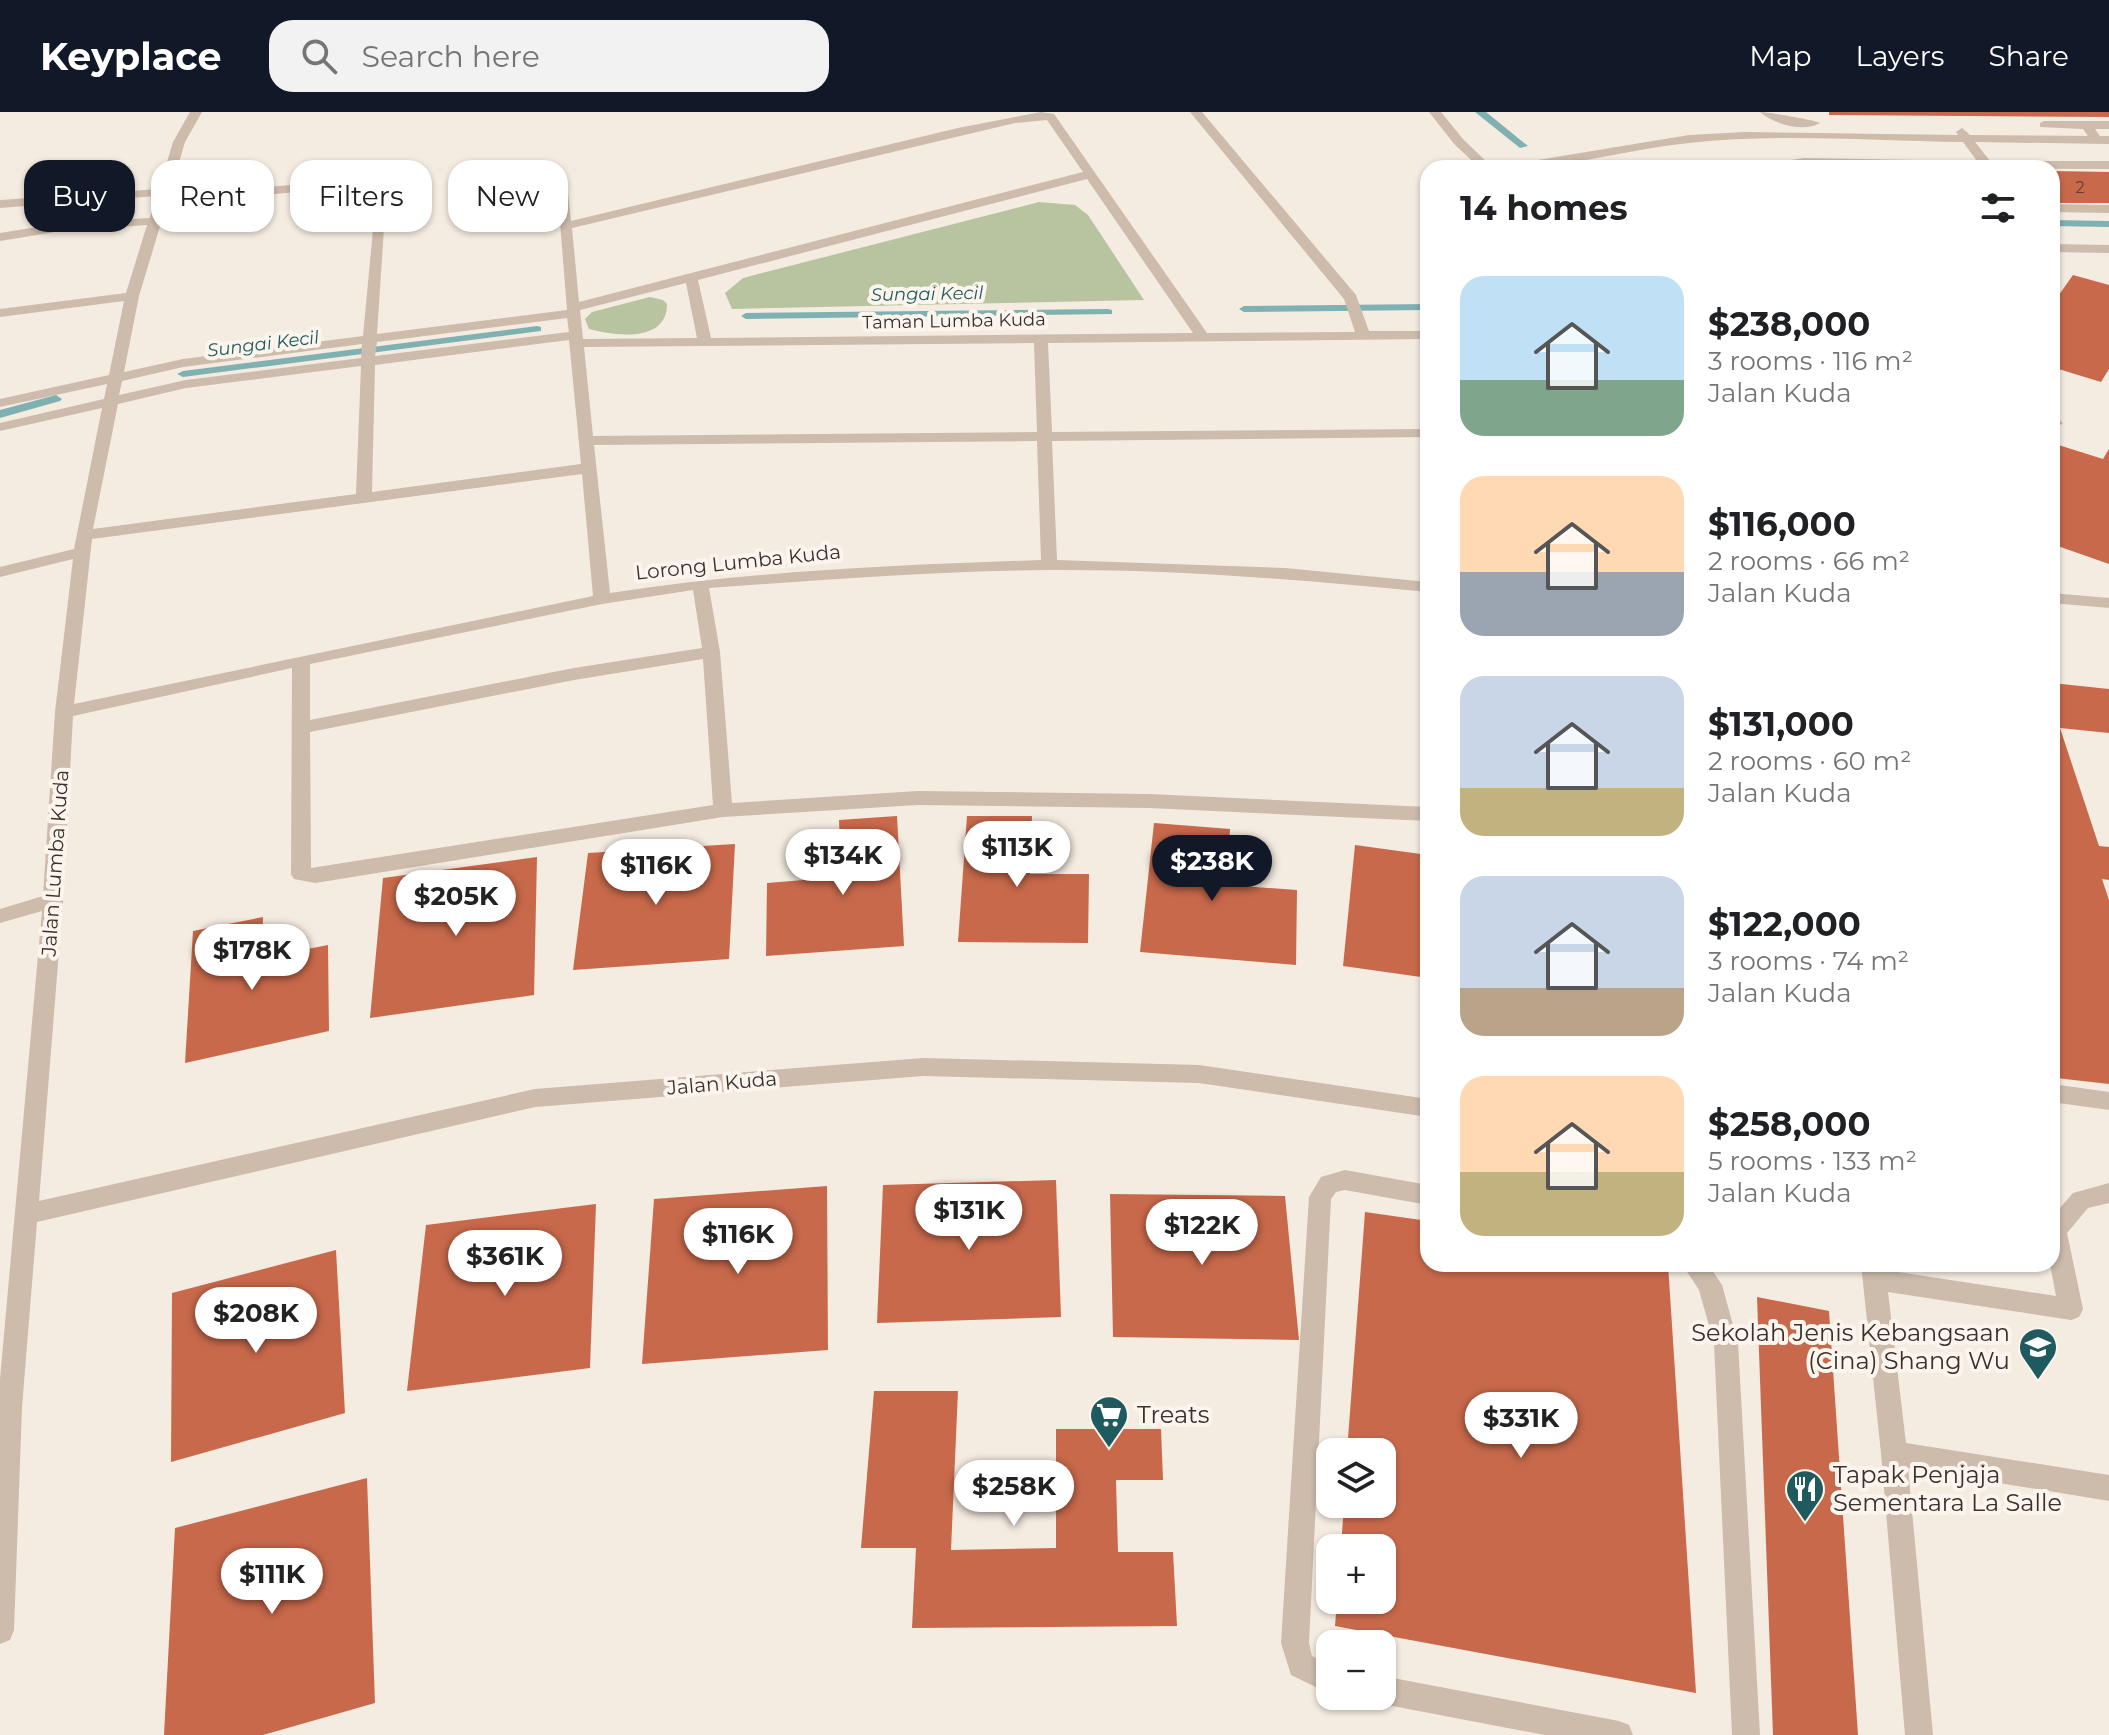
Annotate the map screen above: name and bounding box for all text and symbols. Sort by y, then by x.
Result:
search box [269,20,829,92]
text: Keyplace [40,33,221,80]
icon: search [297,34,341,78]
text: Search here [361,38,540,75]
text: Map [1749,39,1812,73]
text: Layers [1856,39,1945,73]
text: Share [1989,39,2069,73]
chip: Buy [24,160,135,232]
chip: Rent [151,160,274,232]
chip: Filters [290,160,432,232]
chip: New [448,160,568,232]
house number: 2 [2075,178,2085,197]
icon: filters [1976,186,2020,230]
text: 14 homes [1460,187,1628,229]
water label: Sungai Kecil [871,282,984,306]
text: $238,000 [1708,303,1870,345]
street label: Taman Lumba Kuda [862,308,1046,334]
icon: home [1524,308,1620,404]
water label: Sungai Kecil [206,326,320,362]
text: 3 rooms · 116 m² [1708,345,1913,377]
text: Jalan Kuda [1708,377,1852,409]
text: $116,000 [1708,503,1856,545]
icon: home [1524,508,1620,604]
street label: Lorong Lumba Kuda [634,539,842,585]
text: 2 rooms · 66 m² [1708,545,1910,577]
text: Jalan Kuda [1708,577,1852,609]
text: $131,000 [1708,703,1854,745]
icon: home [1524,708,1620,804]
text: 2 rooms · 60 m² [1708,745,1911,777]
street label: Jalan Lumba Kuda [36,769,74,958]
text: Jalan Kuda [1708,777,1852,809]
pin: $113K [961,821,1073,889]
pin: $134K [787,829,899,897]
text: $113K [981,831,1053,863]
pin: $238K [1156,835,1268,903]
pin: $116K [600,839,712,907]
text: $134K [803,839,883,871]
text: $238K [1170,845,1254,877]
text: $116K [620,849,692,881]
pin: $205K [400,870,512,938]
text: $205K [414,880,498,912]
text: $122,000 [1708,903,1861,945]
icon: home [1524,908,1620,1004]
pin: $178K [196,924,308,992]
text: $178K [213,934,291,966]
text: 3 rooms · 74 m² [1708,945,1909,977]
text: Jalan Kuda [1708,977,1852,1009]
street label: Jalan Kuda [665,1066,778,1100]
text: $258,000 [1708,1103,1870,1145]
icon: home [1524,1108,1620,1204]
text: 5 rooms · 133 m² [1708,1145,1917,1177]
text: Jalan Kuda [1708,1177,1852,1209]
pin: $131K [913,1184,1025,1252]
text: $131K [933,1194,1005,1226]
pin: $122K [1146,1199,1258,1267]
pin: $116K [682,1208,794,1276]
text: $122K [1164,1209,1240,1241]
text: $116K [702,1218,774,1250]
pin: $361K [449,1230,561,1298]
text: $361K [466,1240,544,1272]
pin: $208K [200,1287,312,1355]
text: $208K [213,1297,299,1329]
place label: Sekolah Jenis Kebangsaan (Cina) Shang Wu [1691,1318,2010,1375]
school or university icon: Sekolah Jenis Kebangsaan (Cina) Shang Wu [2017,1326,2059,1381]
pin: $331K [1465,1392,1577,1460]
supermarket icon: Treats [1088,1394,1130,1449]
place label: Treats [1137,1400,1210,1429]
text: $331K [1483,1402,1559,1434]
map controls [1316,1438,1396,1710]
button: layers [1316,1438,1396,1518]
pin: $258K [958,1460,1070,1528]
place label: Tapak Penjaja Sementara La Salle [1833,1460,2062,1517]
restaurant icon: Tapak Penjaja Sementara La Salle [1784,1468,1826,1523]
text: $258K [972,1470,1056,1502]
button: + [1316,1534,1396,1614]
pin: $111K [216,1548,328,1616]
text: $111K [239,1558,305,1590]
button: − [1316,1630,1396,1710]

